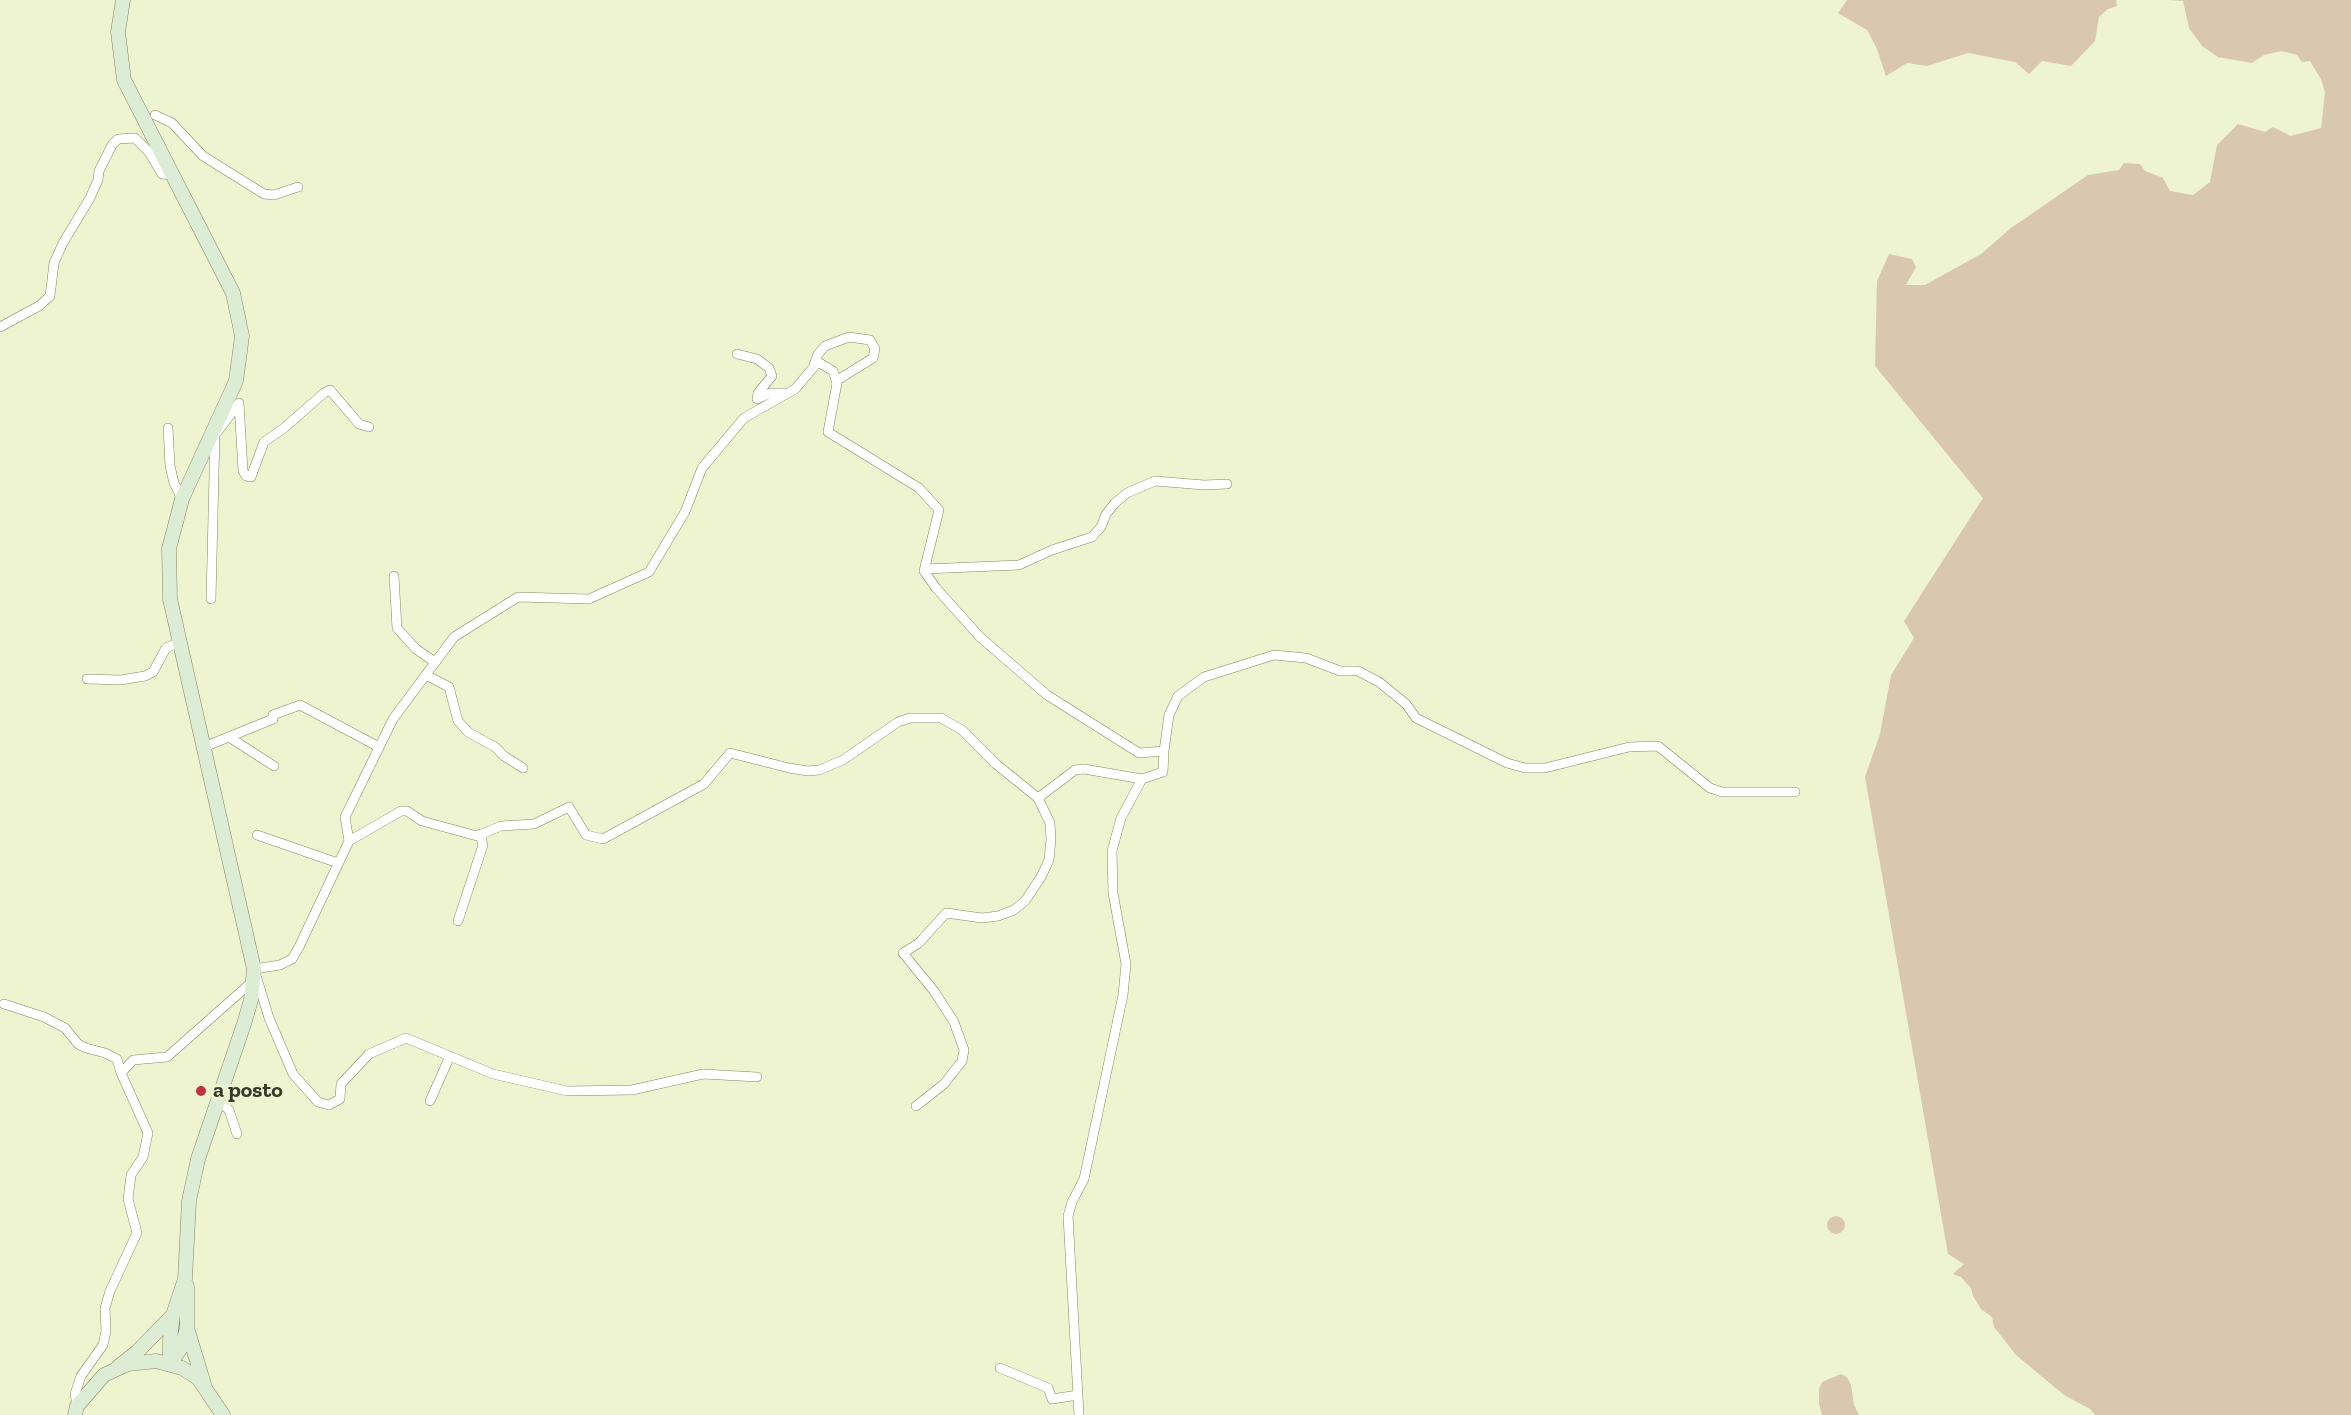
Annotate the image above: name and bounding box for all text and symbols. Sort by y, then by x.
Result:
place label: a posto [213,1078,283,1104]
marker: a posto [194,1084,208,1098]

